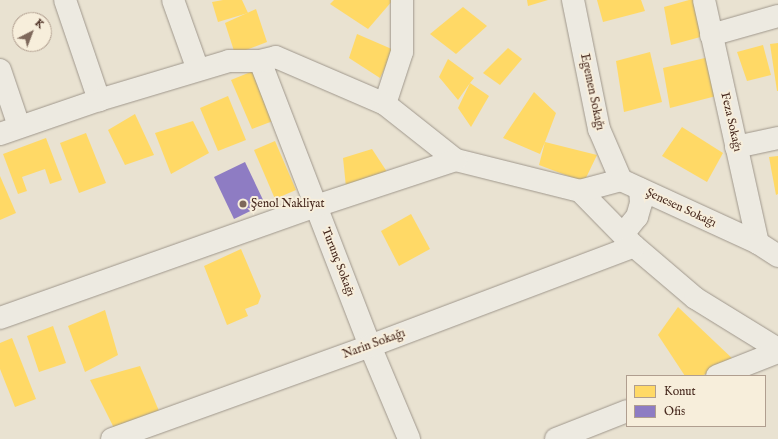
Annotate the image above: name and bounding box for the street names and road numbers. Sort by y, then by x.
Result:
street label: Egemen Sokağı [577,52,607,132]
street label: Feza Sokağı [717,91,745,153]
street label: Şenesen Sokağı [643,185,719,231]
street label: Turunç Sokağı [318,226,358,298]
street label: Narin Sokağı [341,326,407,362]

